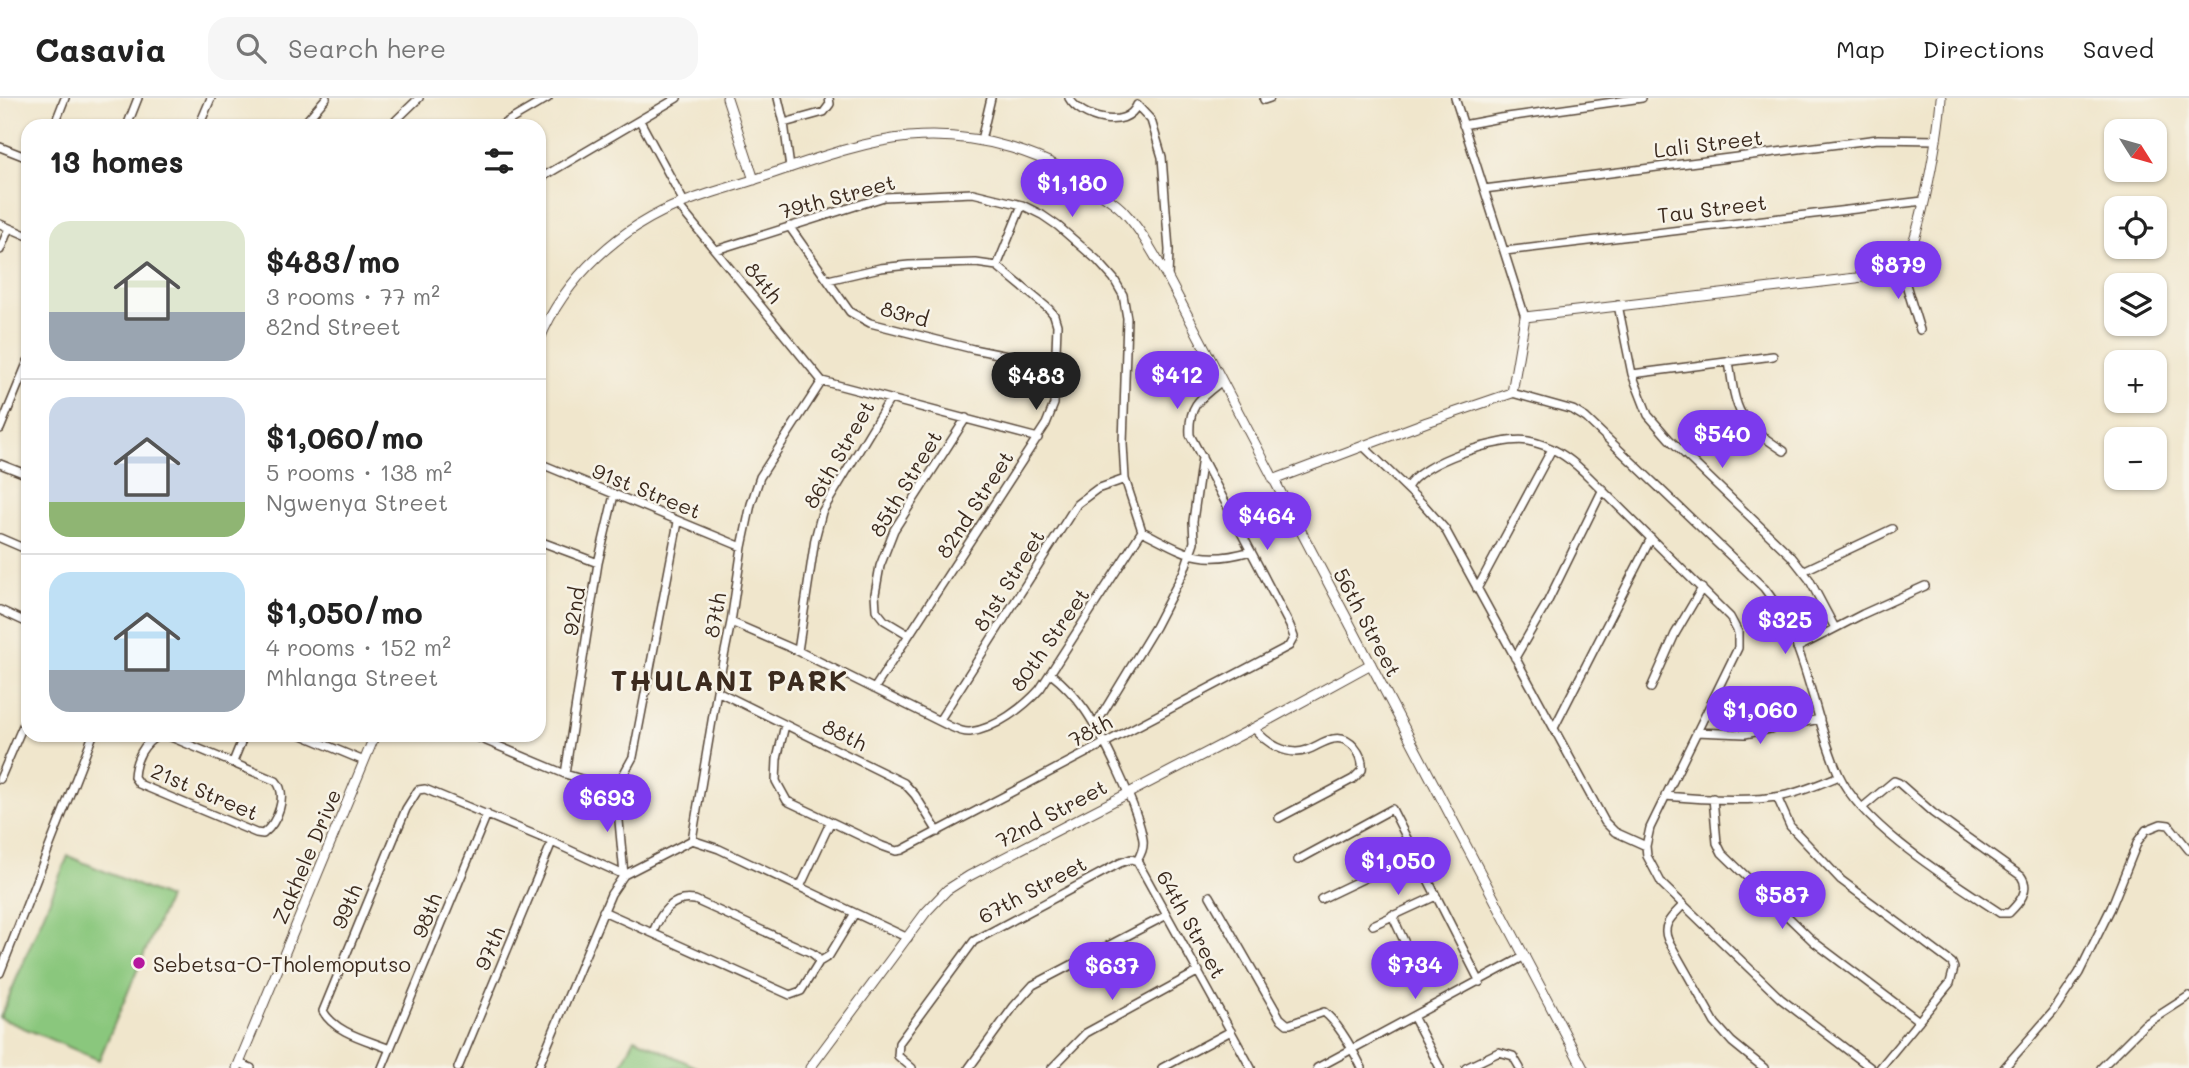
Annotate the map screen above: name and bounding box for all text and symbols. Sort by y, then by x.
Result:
search box [208,17,698,80]
text: Casavia [35,27,166,70]
icon: search [232,29,270,67]
text: Search here [288,31,446,65]
text: Map [1836,33,1885,64]
text: Directions [1923,33,2045,64]
text: Saved [2083,33,2154,64]
north arrow [2104,119,2166,182]
map controls [2104,119,2167,490]
street label: Lali Street [1652,123,1764,163]
text: 13 homes [49,141,184,181]
icon: filters [480,142,518,180]
pin: $1,180 [1015,159,1129,219]
text: $1,180 [1037,167,1107,197]
street label: 79th Street [776,168,898,224]
street label: Tau Street [1656,188,1768,228]
button: locate [2104,196,2167,259]
text: $483/mo [266,241,400,281]
pin: $879 [1857,242,1939,301]
icon: home [105,249,189,333]
text: $879 [1870,249,1926,279]
street label: 84th [739,256,789,308]
button: layers [2104,273,2167,336]
text: 3 rooms · 77 m² [266,281,440,311]
street label: 83rd [878,294,932,332]
text: 82nd Street [266,311,401,341]
button: + [2104,350,2167,413]
pin: $483 [995,352,1077,412]
pin: $412 [1136,352,1218,411]
text: $412 [1151,359,1203,389]
text: $483 [1008,360,1064,390]
street label: 86th Street [796,395,880,513]
pin: $540 [1681,410,1763,470]
text: $1,060/mo [266,417,423,457]
text: $540 [1693,418,1751,448]
icon: home [105,425,189,509]
street label: 85th Street [863,425,947,541]
button: − [2104,427,2167,490]
street label: 82nd Street [929,445,1019,563]
street label: 91st Street [589,456,705,524]
text: 5 rooms · 138 m² [266,457,452,487]
text: Ngwenya Street [266,487,448,517]
pin: $464 [1226,492,1308,552]
text: $464 [1238,500,1296,530]
street label: 81st Street [966,524,1050,636]
street label: 56th Street [1328,563,1408,681]
street label: 80th Street [1003,582,1095,696]
street label: 92nd [556,585,590,637]
street label: 87th [697,590,731,640]
text: $1,050/mo [266,592,423,632]
pin: $325 [1744,596,1826,656]
icon: home [105,600,189,684]
text: $325 [1758,604,1812,634]
text: 4 rooms · 152 m² [266,632,451,662]
text: Mhlanga Street [266,662,438,692]
district label: THULANI PARK [611,662,849,698]
pin: $1,060 [1703,686,1817,746]
text: $1,060 [1723,694,1797,724]
street label: 78th [1064,707,1116,753]
street label: 88th [818,712,872,756]
street label: 21st Street [147,756,263,826]
street label: 72nd Street [991,772,1111,854]
pin: $693 [566,774,648,834]
text: $693 [579,782,635,812]
street label: Zakhele Drive [265,785,347,927]
pin: $1,050 [1341,838,1455,897]
text: $1,050 [1361,845,1435,875]
street label: 67th Street [973,849,1091,929]
street label: 64th Street [1151,865,1233,983]
pin: $587 [1741,872,1823,931]
text: $587 [1755,879,1809,909]
street label: 99th [325,880,367,932]
street label: 98th [405,889,447,941]
street label: 97th [468,922,510,974]
pin: $637 [1071,942,1153,1002]
pin: $734 [1374,942,1456,1001]
text: $734 [1387,949,1443,979]
place label: Sebetsa-O-Tholemoputso [153,950,411,977]
text: $637 [1085,950,1139,980]
marker: Sebetsa-O-Tholemoputso [131,955,147,971]

